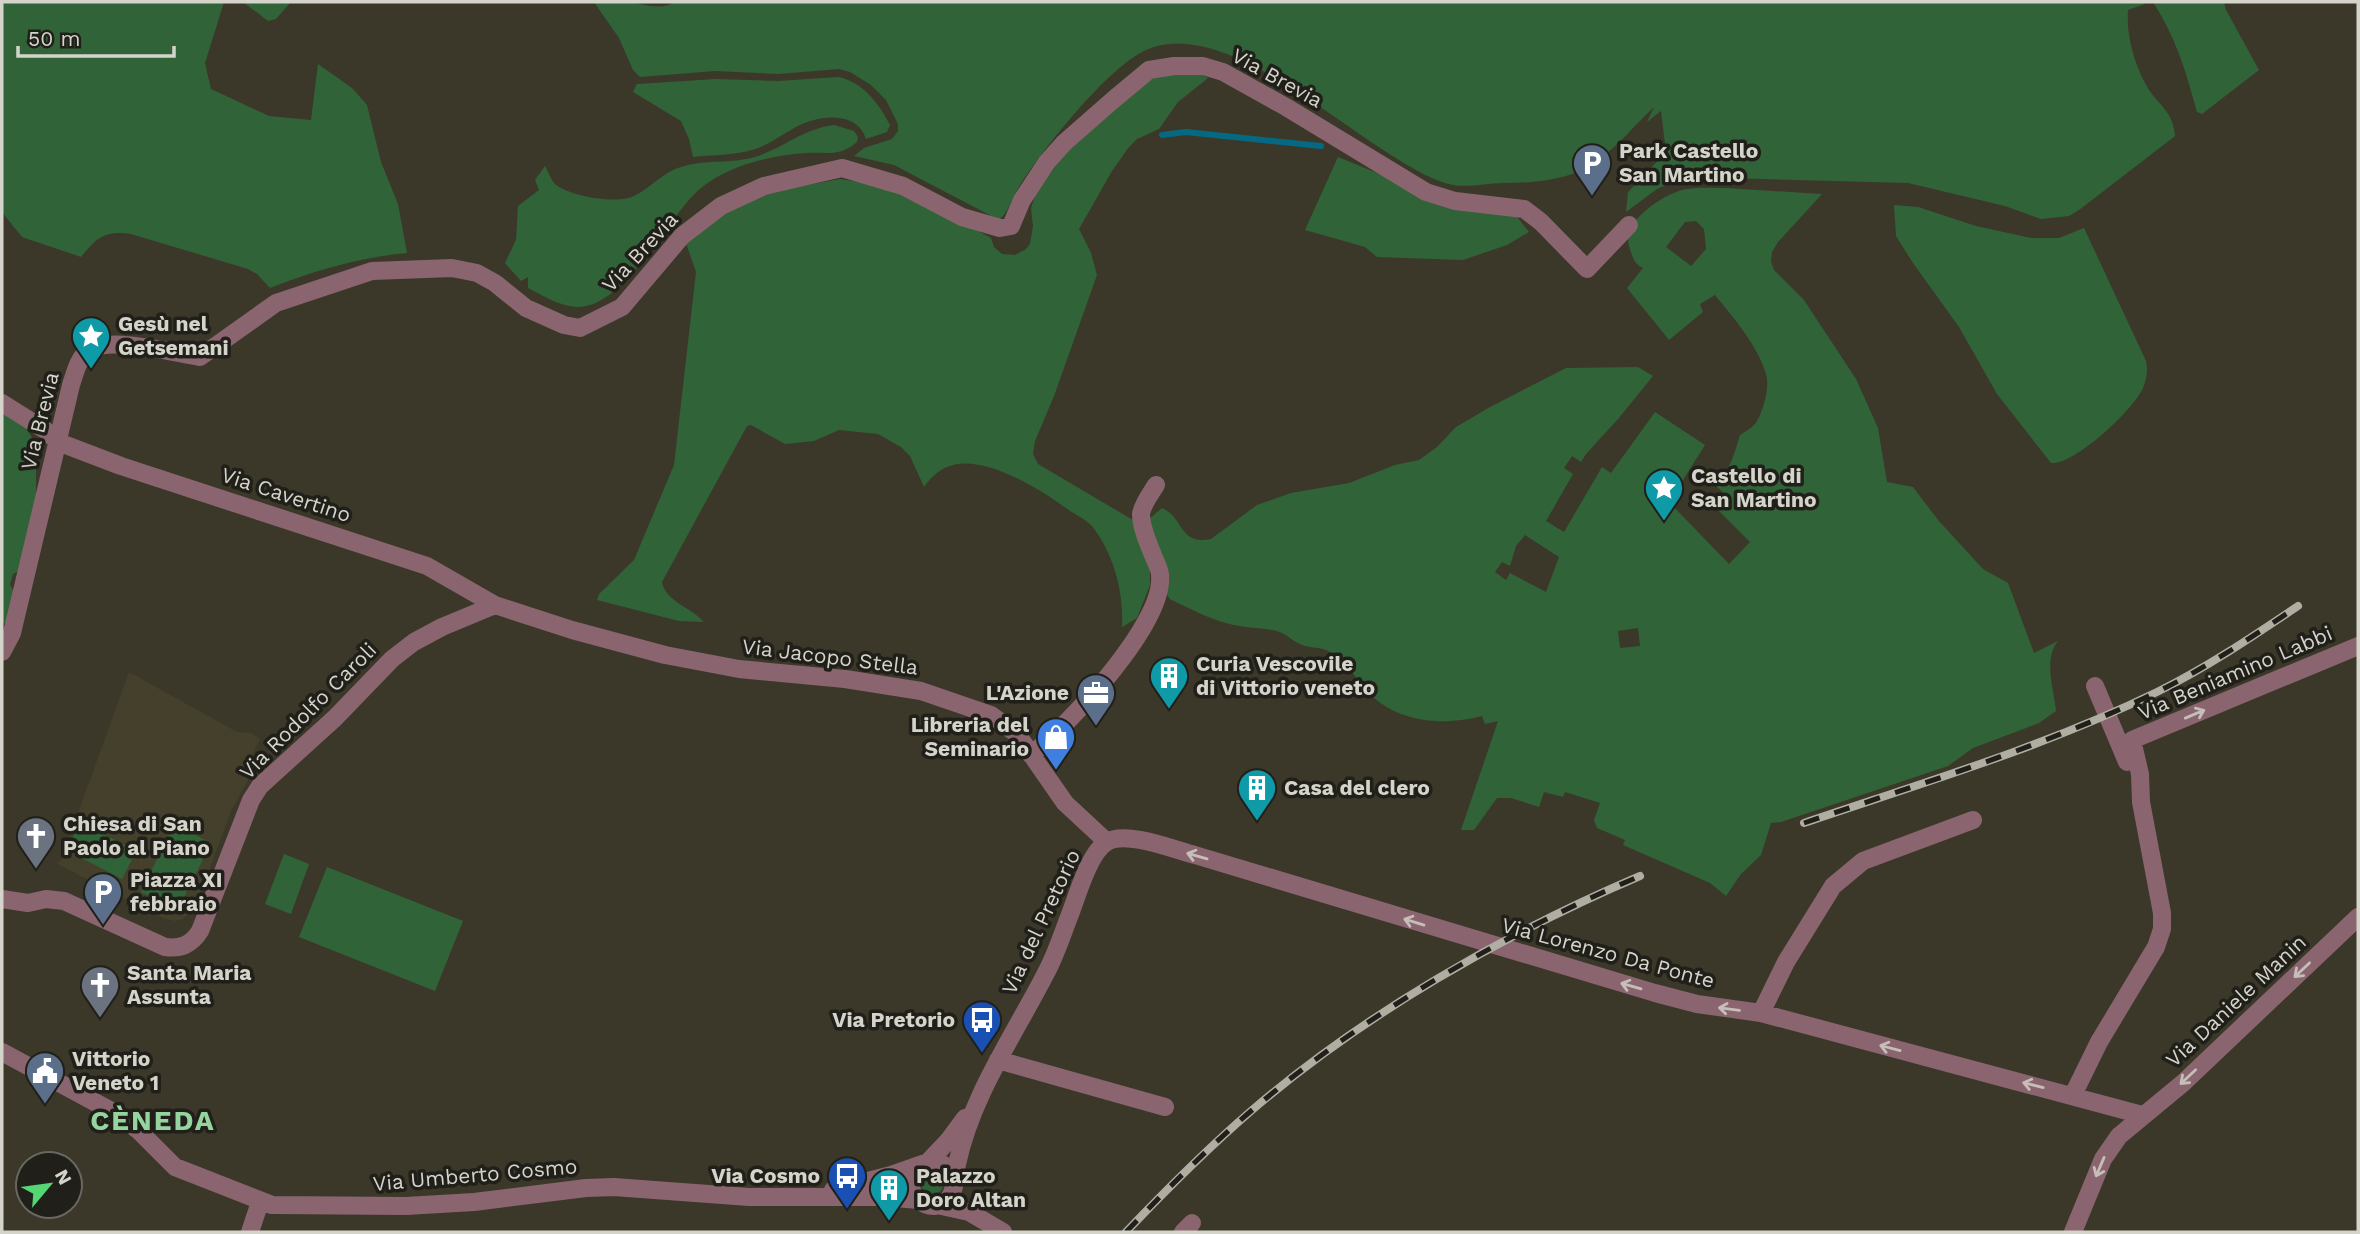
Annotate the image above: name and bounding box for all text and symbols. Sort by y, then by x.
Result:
scale bar [18,14,173,58]
text: 50 m [28,26,80,51]
street label: Via Brevia [1227,42,1327,113]
place label: Park Castello San Martino [1619,138,1758,187]
parking icon: Park Castello San Martino [1571,142,1613,197]
street label: Via Brevia [596,207,683,297]
place label: Gesù nel Getsemani [118,311,229,360]
place icon: Gesù nel Getsemani [70,315,112,370]
street label: Via Brevia [15,369,64,472]
street label: Via Cavertino [218,462,354,527]
place label: Castello di San Martino [1691,463,1817,512]
place icon: Castello di San Martino [1643,467,1685,522]
street label: Via Beniamino Labbi [2134,620,2336,725]
street label: Via Jacopo Stella [741,633,920,680]
street label: Via Rodolfo Caroli [234,637,381,784]
place label: Curia Vescovile di Vittorio veneto [1196,651,1375,700]
building icon: Curia Vescovile di Vittorio veneto [1148,655,1190,710]
office icon: L'Azione [1075,672,1117,727]
place label: L'Azione [986,680,1069,705]
one-way arrow [2184,707,2205,720]
place label: Libreria del Seminario [911,712,1029,761]
shop icon: Libreria del Seminario [1035,716,1077,771]
building icon: Casa del clero [1236,767,1278,822]
place label: Casa del clero [1284,775,1430,800]
place label: Chiesa di San Paolo al Piano [63,811,210,860]
church icon: Chiesa di San Paolo al Piano [15,815,57,870]
street label: Via del Pretorio [996,845,1085,998]
one-way arrow [1186,849,1208,862]
place label: Piazza XI febbraio [130,867,222,916]
parking icon: Piazza XI febbraio [82,871,124,926]
street label: Via Lorenzo Da Ponte [1499,912,1717,993]
one-way arrow [1404,914,1426,927]
street label: Via Daniele Manin [2160,929,2311,1072]
place label: Santa Maria Assunta [127,960,252,1009]
one-way arrow [2294,961,2311,978]
church icon: Santa Maria Assunta [79,964,121,1019]
one-way arrow [1620,979,1642,992]
bus stop icon: Via Pretorio [961,999,1003,1054]
one-way arrow [1718,1002,1741,1015]
place label: Via Pretorio [832,1007,955,1032]
one-way arrow [1879,1040,1901,1053]
place label: Vittorio Veneto 1 [72,1046,159,1095]
public building icon: Vittorio Veneto 1 [24,1050,66,1105]
one-way arrow [2180,1069,2197,1086]
one-way arrow [2022,1078,2044,1091]
district label: CÈNEDA [90,1104,216,1137]
north arrow [14,1150,84,1220]
street label: Via Umberto Cosmo [372,1153,578,1196]
bus stop icon: Via Cosmo [826,1155,868,1210]
one-way arrow [2093,1156,2106,1178]
place label: Via Cosmo [711,1163,820,1188]
place label: Palazzo Doro Altan [916,1163,1026,1212]
text: N [50,1165,77,1189]
building icon: Palazzo Doro Altan [868,1167,910,1222]

